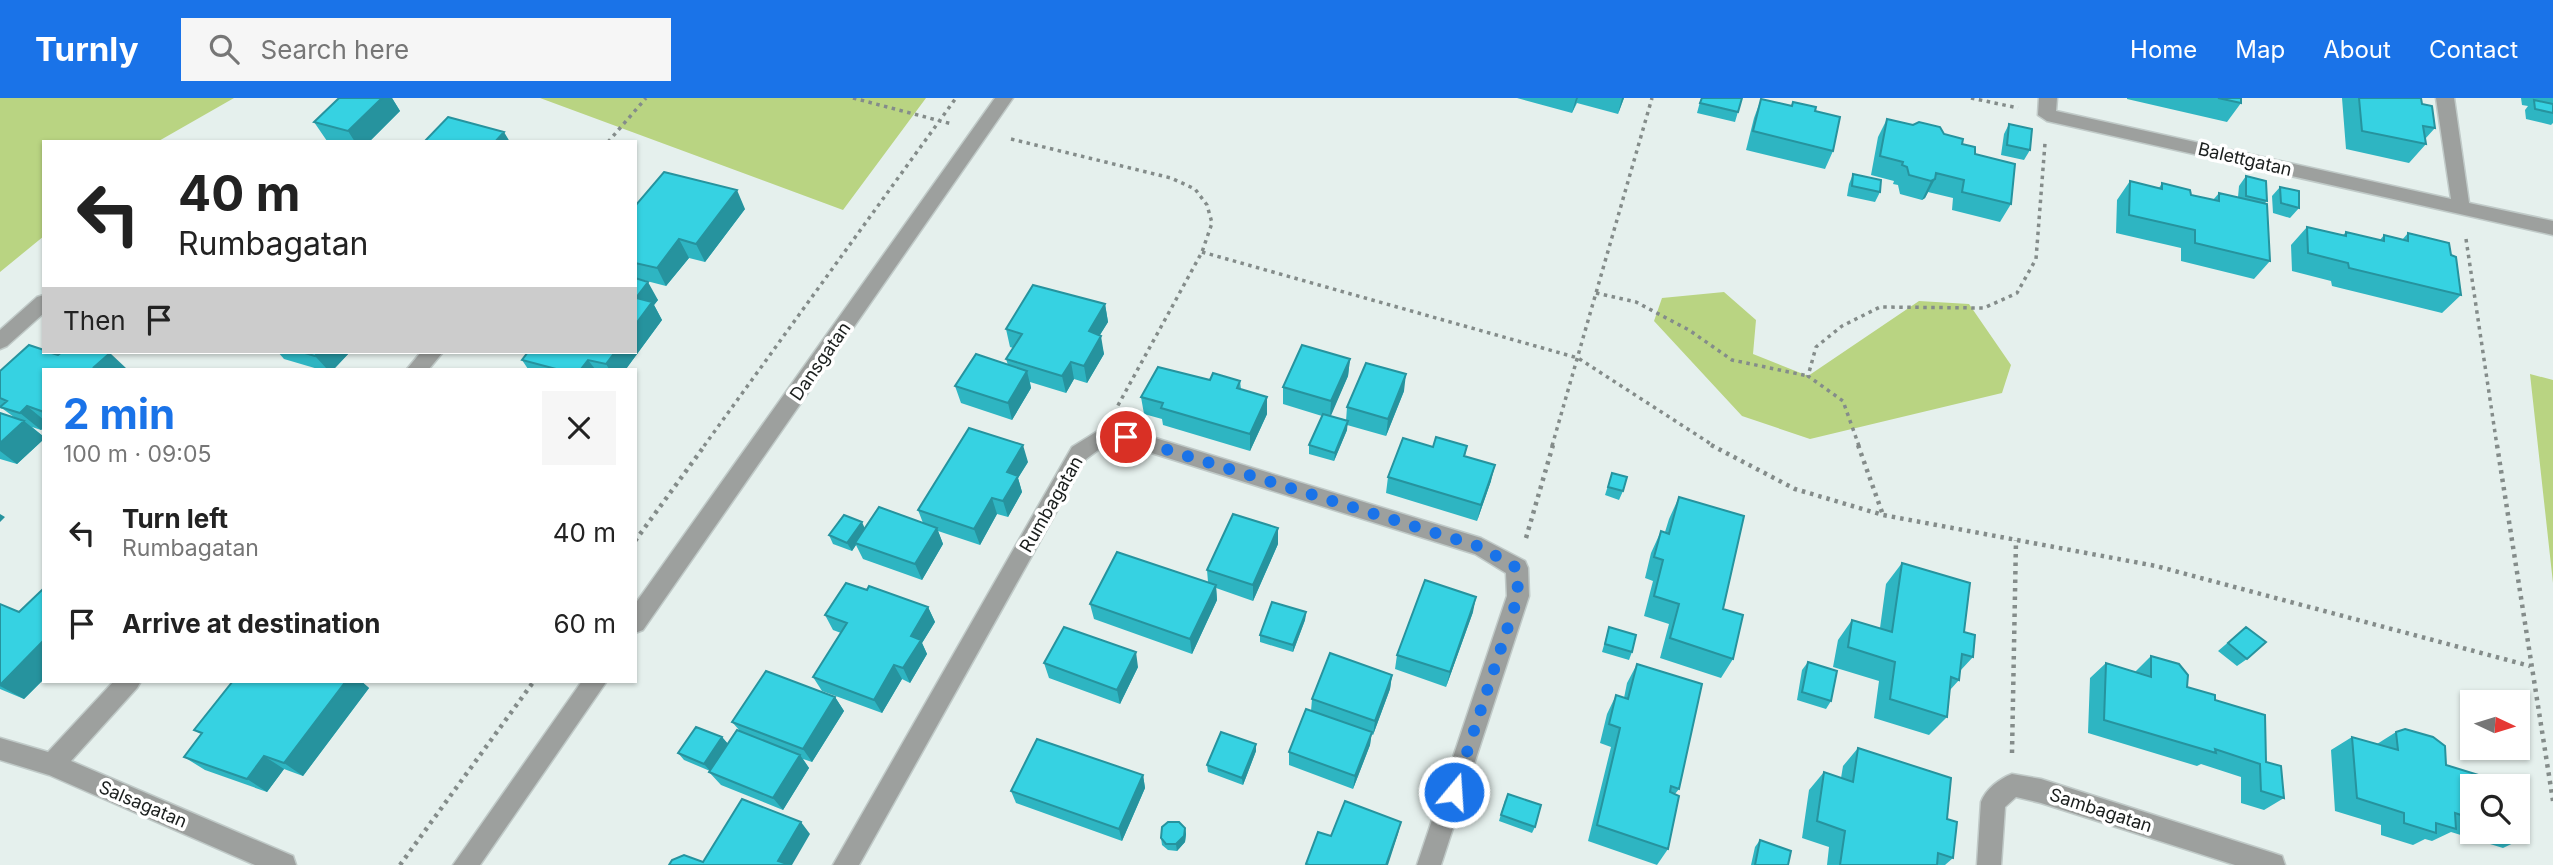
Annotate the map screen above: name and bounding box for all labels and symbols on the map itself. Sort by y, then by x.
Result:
street label: Balettgatan [2196,138,2294,180]
street label: Dansgatan [785,318,855,404]
pin [1096,407,1156,467]
street label: Rumbagatan [1015,452,1087,556]
north arrow [2460,690,2530,760]
position arrow [1417,755,1491,829]
street label: Salsagatan [96,776,190,832]
street label: Sambagatan [2047,784,2155,836]

